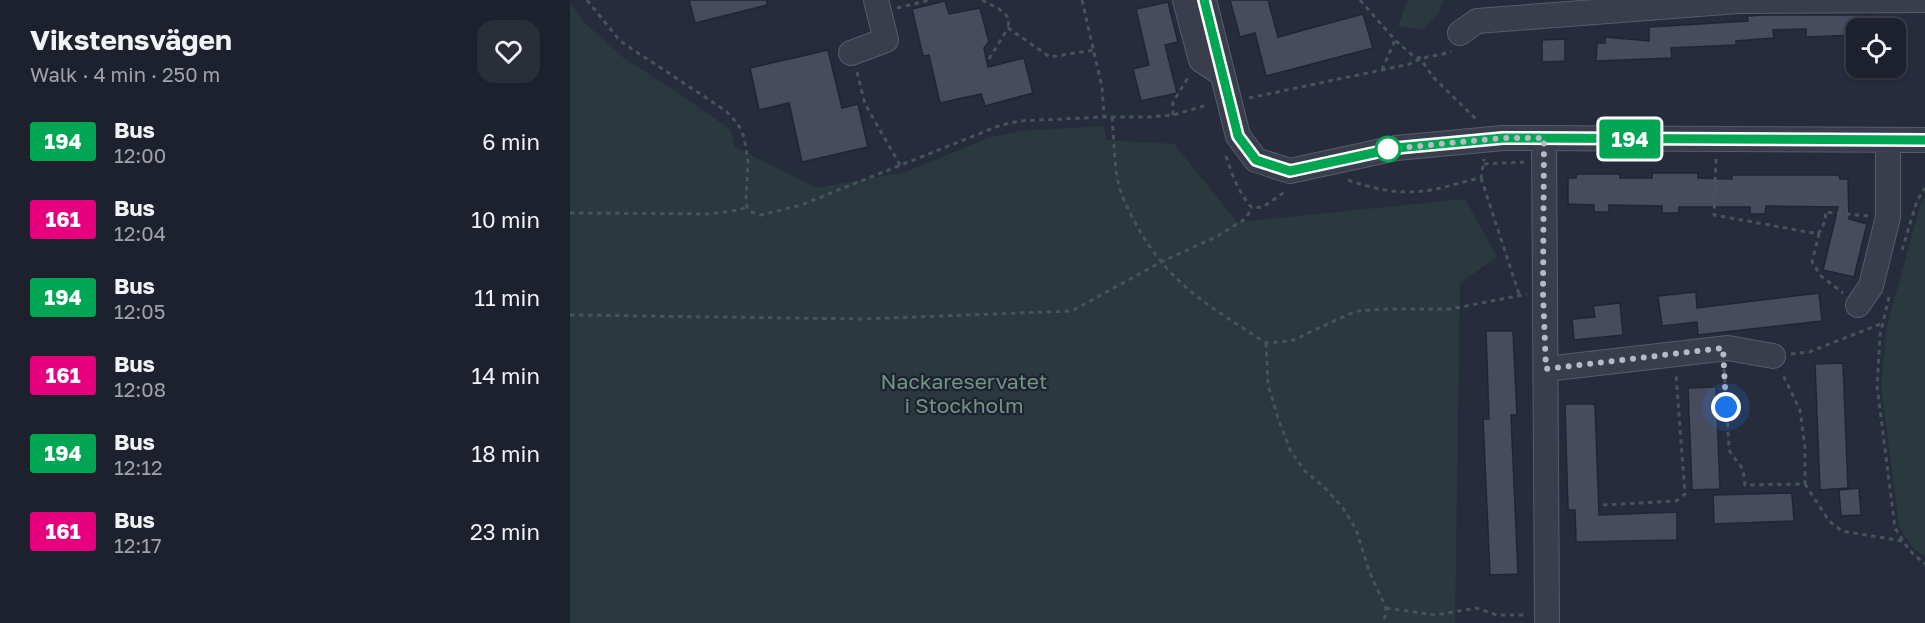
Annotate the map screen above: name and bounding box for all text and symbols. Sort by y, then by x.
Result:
map controls [1846,18,1906,78]
button: locate [1846,18,1906,78]
button: heart [477,20,540,83]
text: Vikstensvägen [30,23,232,56]
text: Walk · 4 min · 250 m [30,62,220,86]
text: Bus [114,116,155,143]
line badge: 194 [1596,120,1664,158]
text: 194 [1611,126,1649,152]
text: 194 [44,128,82,154]
text: 6 min [482,128,540,155]
unlabelled marker [1375,136,1401,162]
text: 12:00 [114,143,166,167]
text: Bus [114,194,155,221]
text: 161 [46,206,80,232]
text: 10 min [471,206,540,233]
text: 12:04 [114,221,166,245]
text: Bus [114,272,155,299]
text: 194 [44,284,82,310]
text: 11 min [474,284,540,311]
text: 12:05 [114,299,165,323]
text: Bus [114,350,155,377]
text: 161 [46,362,80,388]
text: 14 min [472,362,540,389]
park label: Nackareservatet i Stockholm [881,368,1047,418]
text: 12:08 [114,377,166,401]
your location [1711,392,1741,422]
text: Bus [114,428,155,455]
text: 194 [44,440,82,466]
text: 18 min [472,440,540,467]
text: 12:12 [114,455,163,479]
text: Bus [114,506,155,533]
text: 161 [46,518,80,544]
text: 23 min [470,518,540,545]
text: 12:17 [114,533,162,557]

